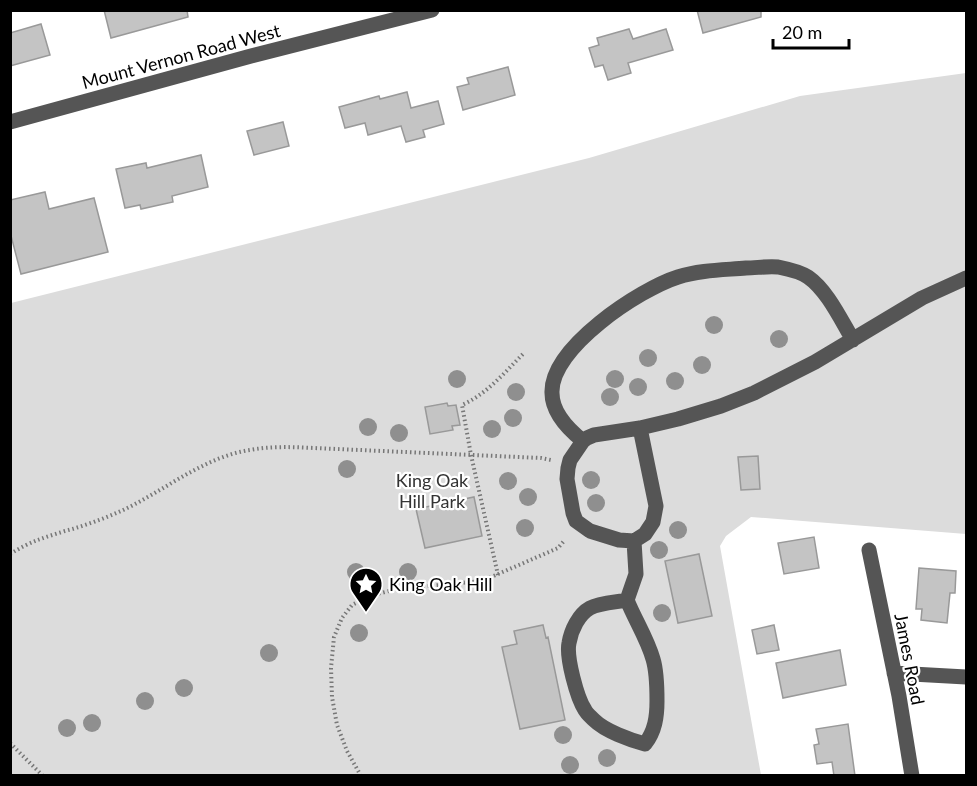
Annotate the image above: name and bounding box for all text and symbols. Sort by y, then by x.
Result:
scale bar [773,12,850,50]
street label: Mount Vernon Road West [79,19,283,93]
text: 20 m [782,21,822,43]
park label: King Oak Hill Park [396,469,469,512]
place icon: King Oak Hill [348,566,384,613]
place label: King Oak Hill [389,573,493,595]
street label: James Road [890,611,930,707]

